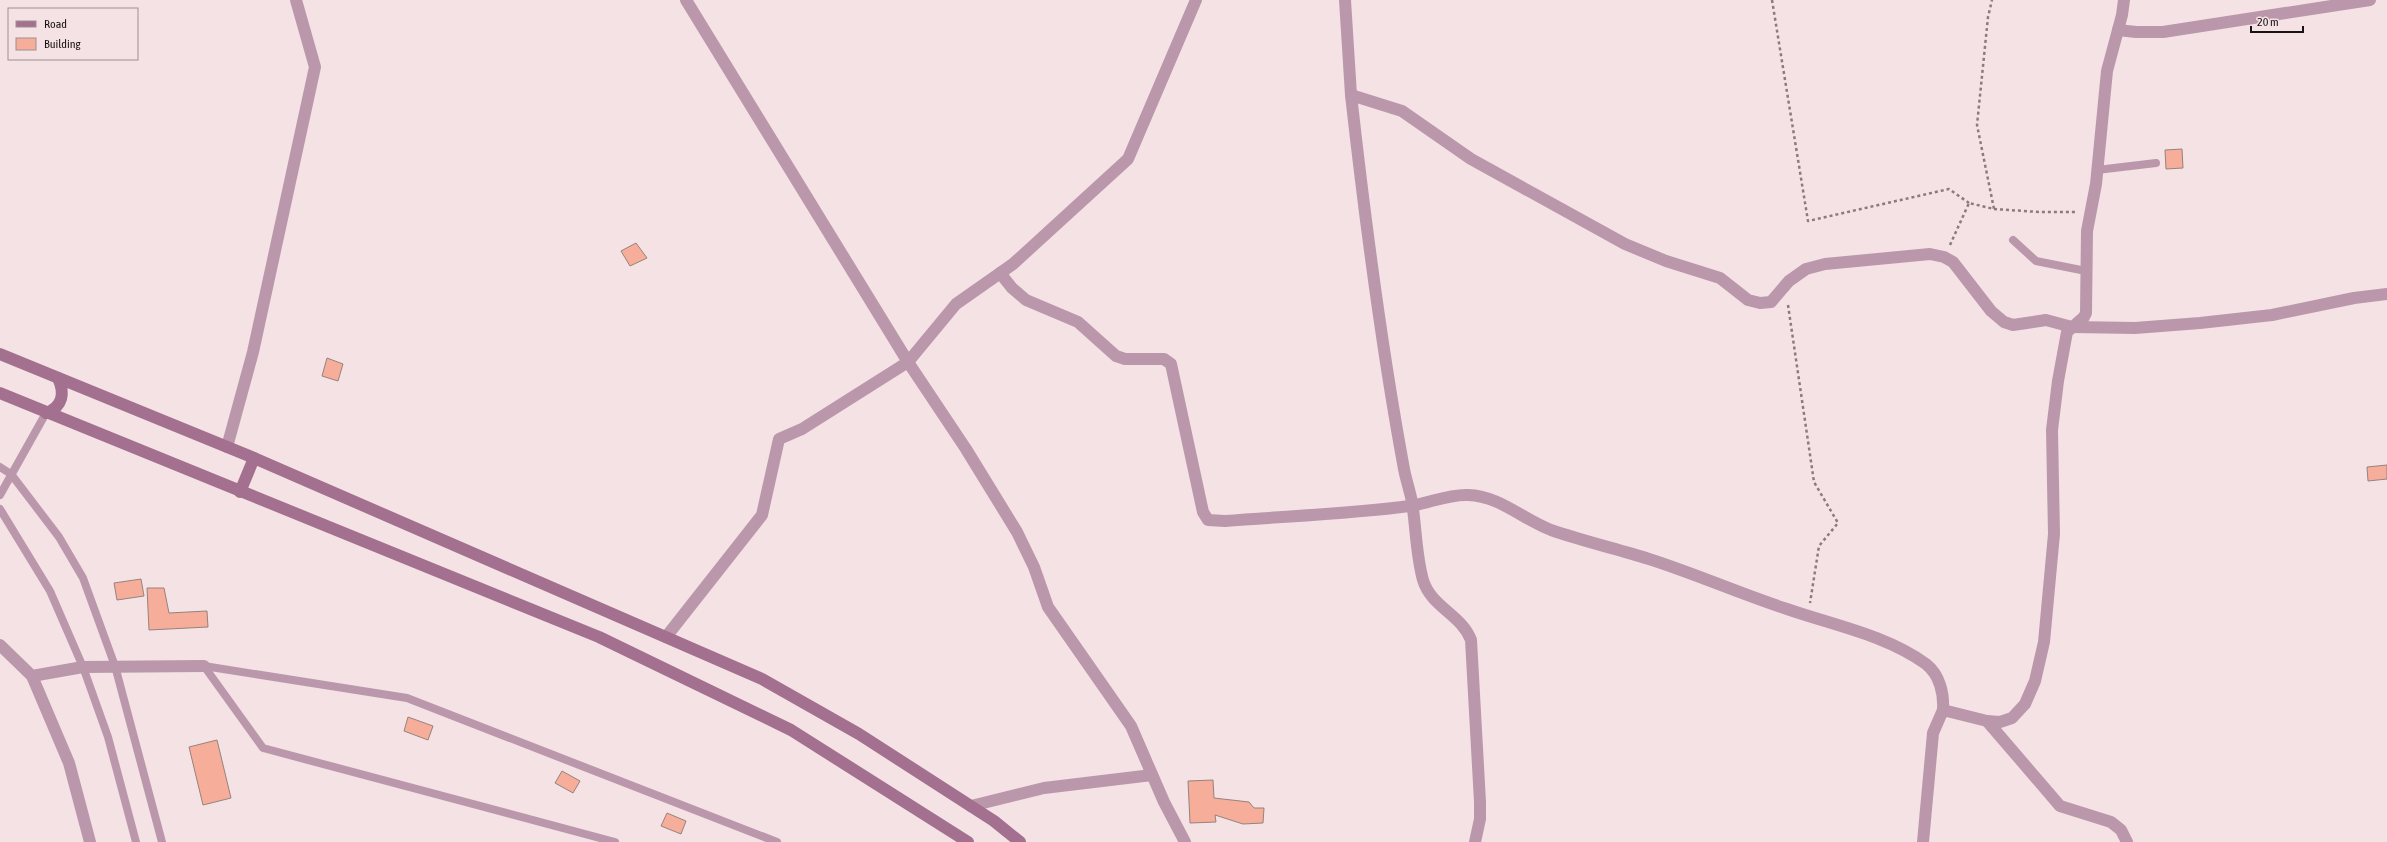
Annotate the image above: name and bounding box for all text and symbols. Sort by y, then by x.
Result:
legend [8,8,138,60]
scale bar [2251,8,2303,34]
text: 20 m [2257,15,2279,29]
text: Road [44,17,67,31]
text: Building [44,37,82,51]

